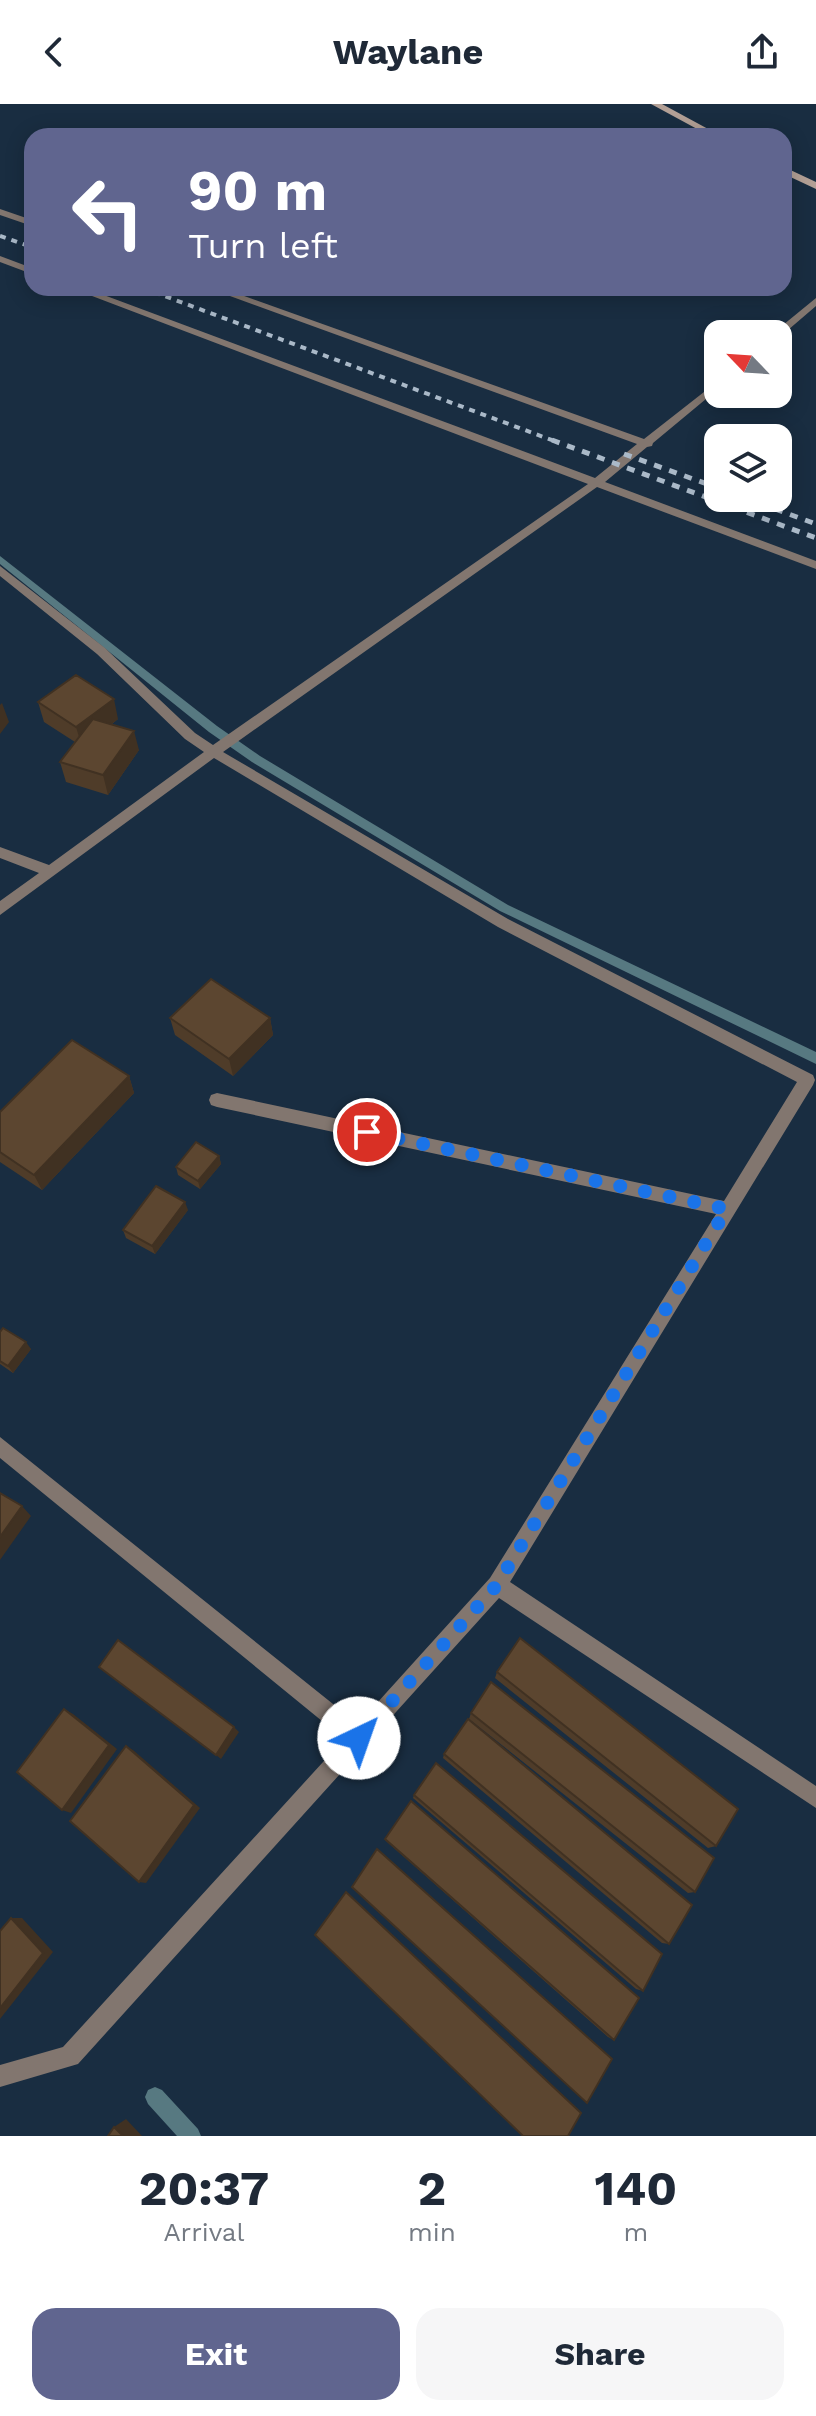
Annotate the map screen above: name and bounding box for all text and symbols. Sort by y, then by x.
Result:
icon: back [32,30,76,74]
icon: share [740,30,784,74]
text: Waylane [333,31,483,73]
text: 90 m [188,158,327,224]
icon: left [56,160,160,264]
text: Turn left [188,225,338,267]
north arrow [704,320,792,408]
map controls [704,320,792,512]
button: layers [704,424,792,512]
pin [333,1098,401,1166]
icon: arrive [345,1110,389,1154]
position arrow [317,1696,401,1780]
text: 20:37 [139,2160,269,2217]
text: 2 [418,2160,446,2217]
text: 140 [595,2160,677,2217]
text: Arrival [163,2217,245,2247]
text: min [408,2217,456,2247]
text: m [623,2217,648,2247]
button: Exit [32,2308,400,2400]
button: Share [416,2308,784,2400]

